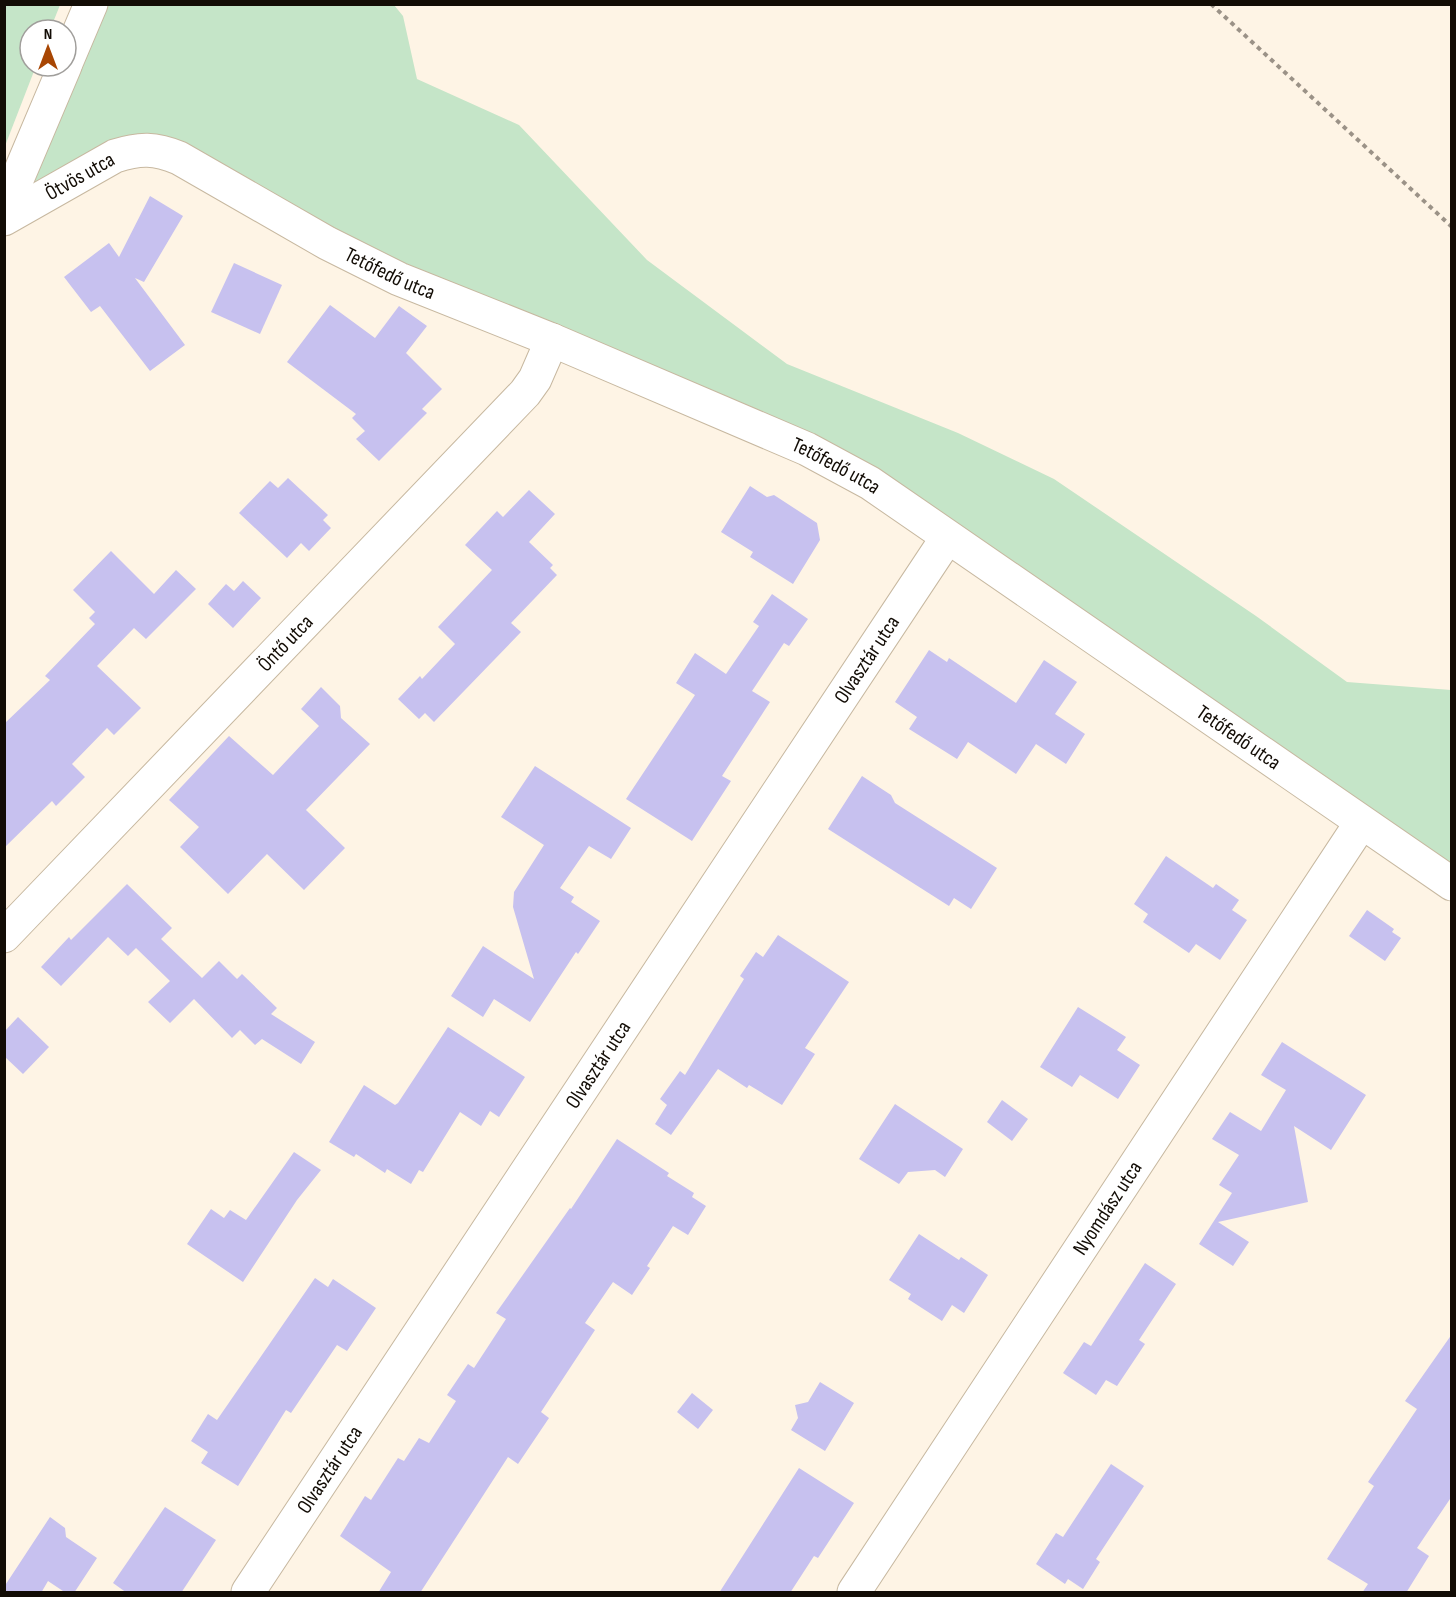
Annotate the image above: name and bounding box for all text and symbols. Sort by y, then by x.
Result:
north arrow [18,18,78,78]
text: N [44,25,52,44]
street label: Ötvös utca [41,147,119,206]
street label: Tetőfedő utca [341,242,438,305]
street label: Tetőfedő utca [788,432,885,499]
street label: Öntő utca [253,610,318,677]
street label: Olvasztár utca [829,611,905,708]
street label: Tetőfedő utca [1192,700,1285,775]
street label: Olvasztár utca [560,1016,636,1113]
street label: Nyomdász utca [1068,1157,1148,1260]
street label: Olvasztár utca [292,1421,368,1518]

